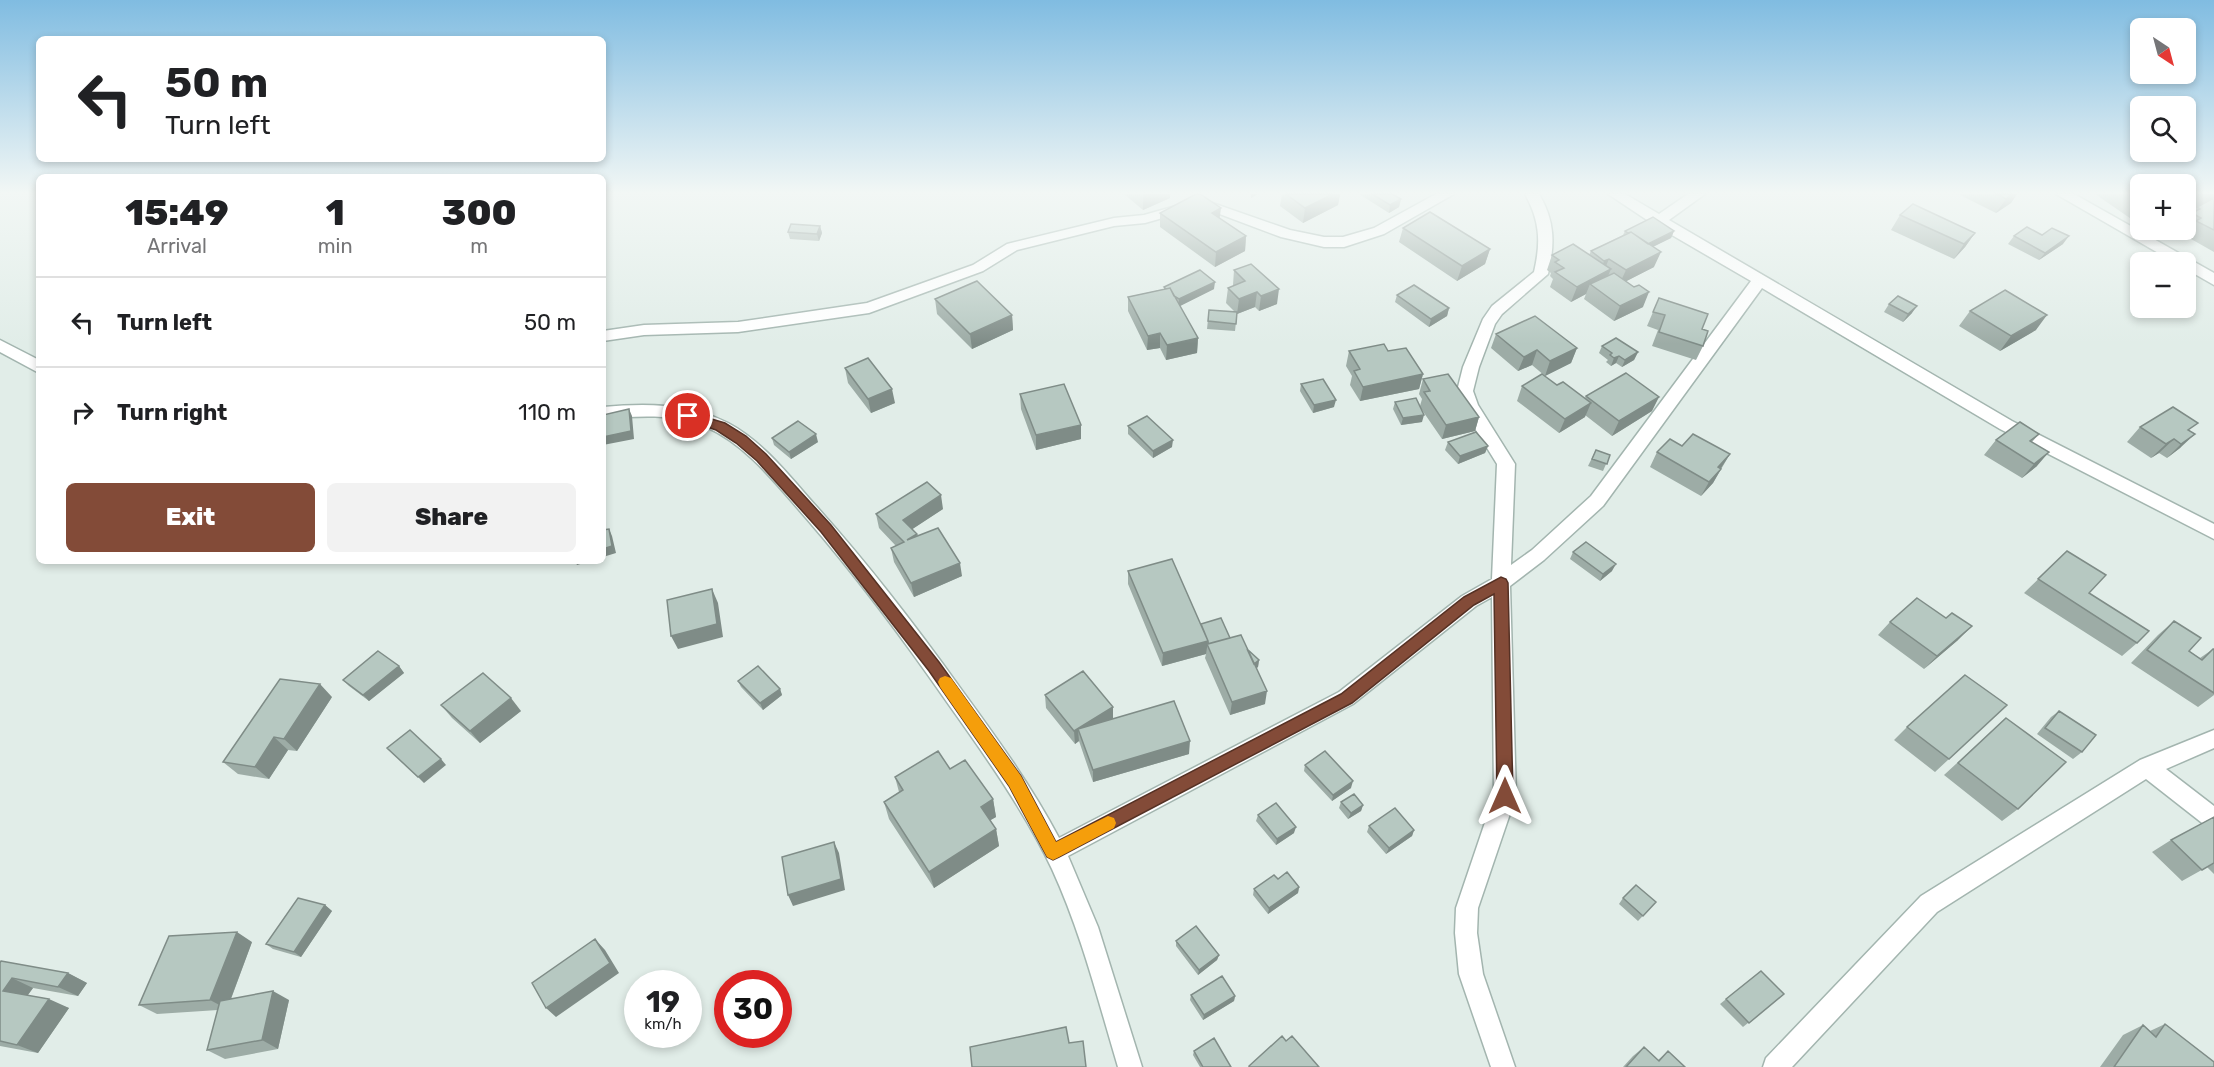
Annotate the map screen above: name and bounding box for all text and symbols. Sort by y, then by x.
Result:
north arrow [2130,18,2196,84]
map controls [2130,18,2196,318]
text: 50 m [165,58,268,108]
icon: left [66,60,144,138]
button: search [2130,96,2196,162]
text: Turn left [165,109,270,141]
button: + [2130,174,2196,240]
text: 15:49 [125,191,229,234]
text: 1 [326,191,345,234]
text: 300 [442,191,517,234]
text: Arrival [147,234,207,258]
text: min [318,234,353,258]
text: m [470,234,488,258]
button: − [2130,252,2196,318]
icon: left [66,306,99,339]
text: Turn left [117,309,212,336]
text: 50 m [524,309,576,336]
pin [662,390,713,441]
icon: right [66,396,99,429]
text: Turn right [117,399,227,426]
text: 110 m [518,399,576,426]
icon: arrive [671,399,704,432]
button: Exit [66,483,315,552]
button: Share [327,483,576,552]
position arrow [1473,764,1537,828]
speed limit sign: 30 [714,970,792,1048]
text: 19 [646,984,680,1020]
text: km/h [644,1015,682,1033]

